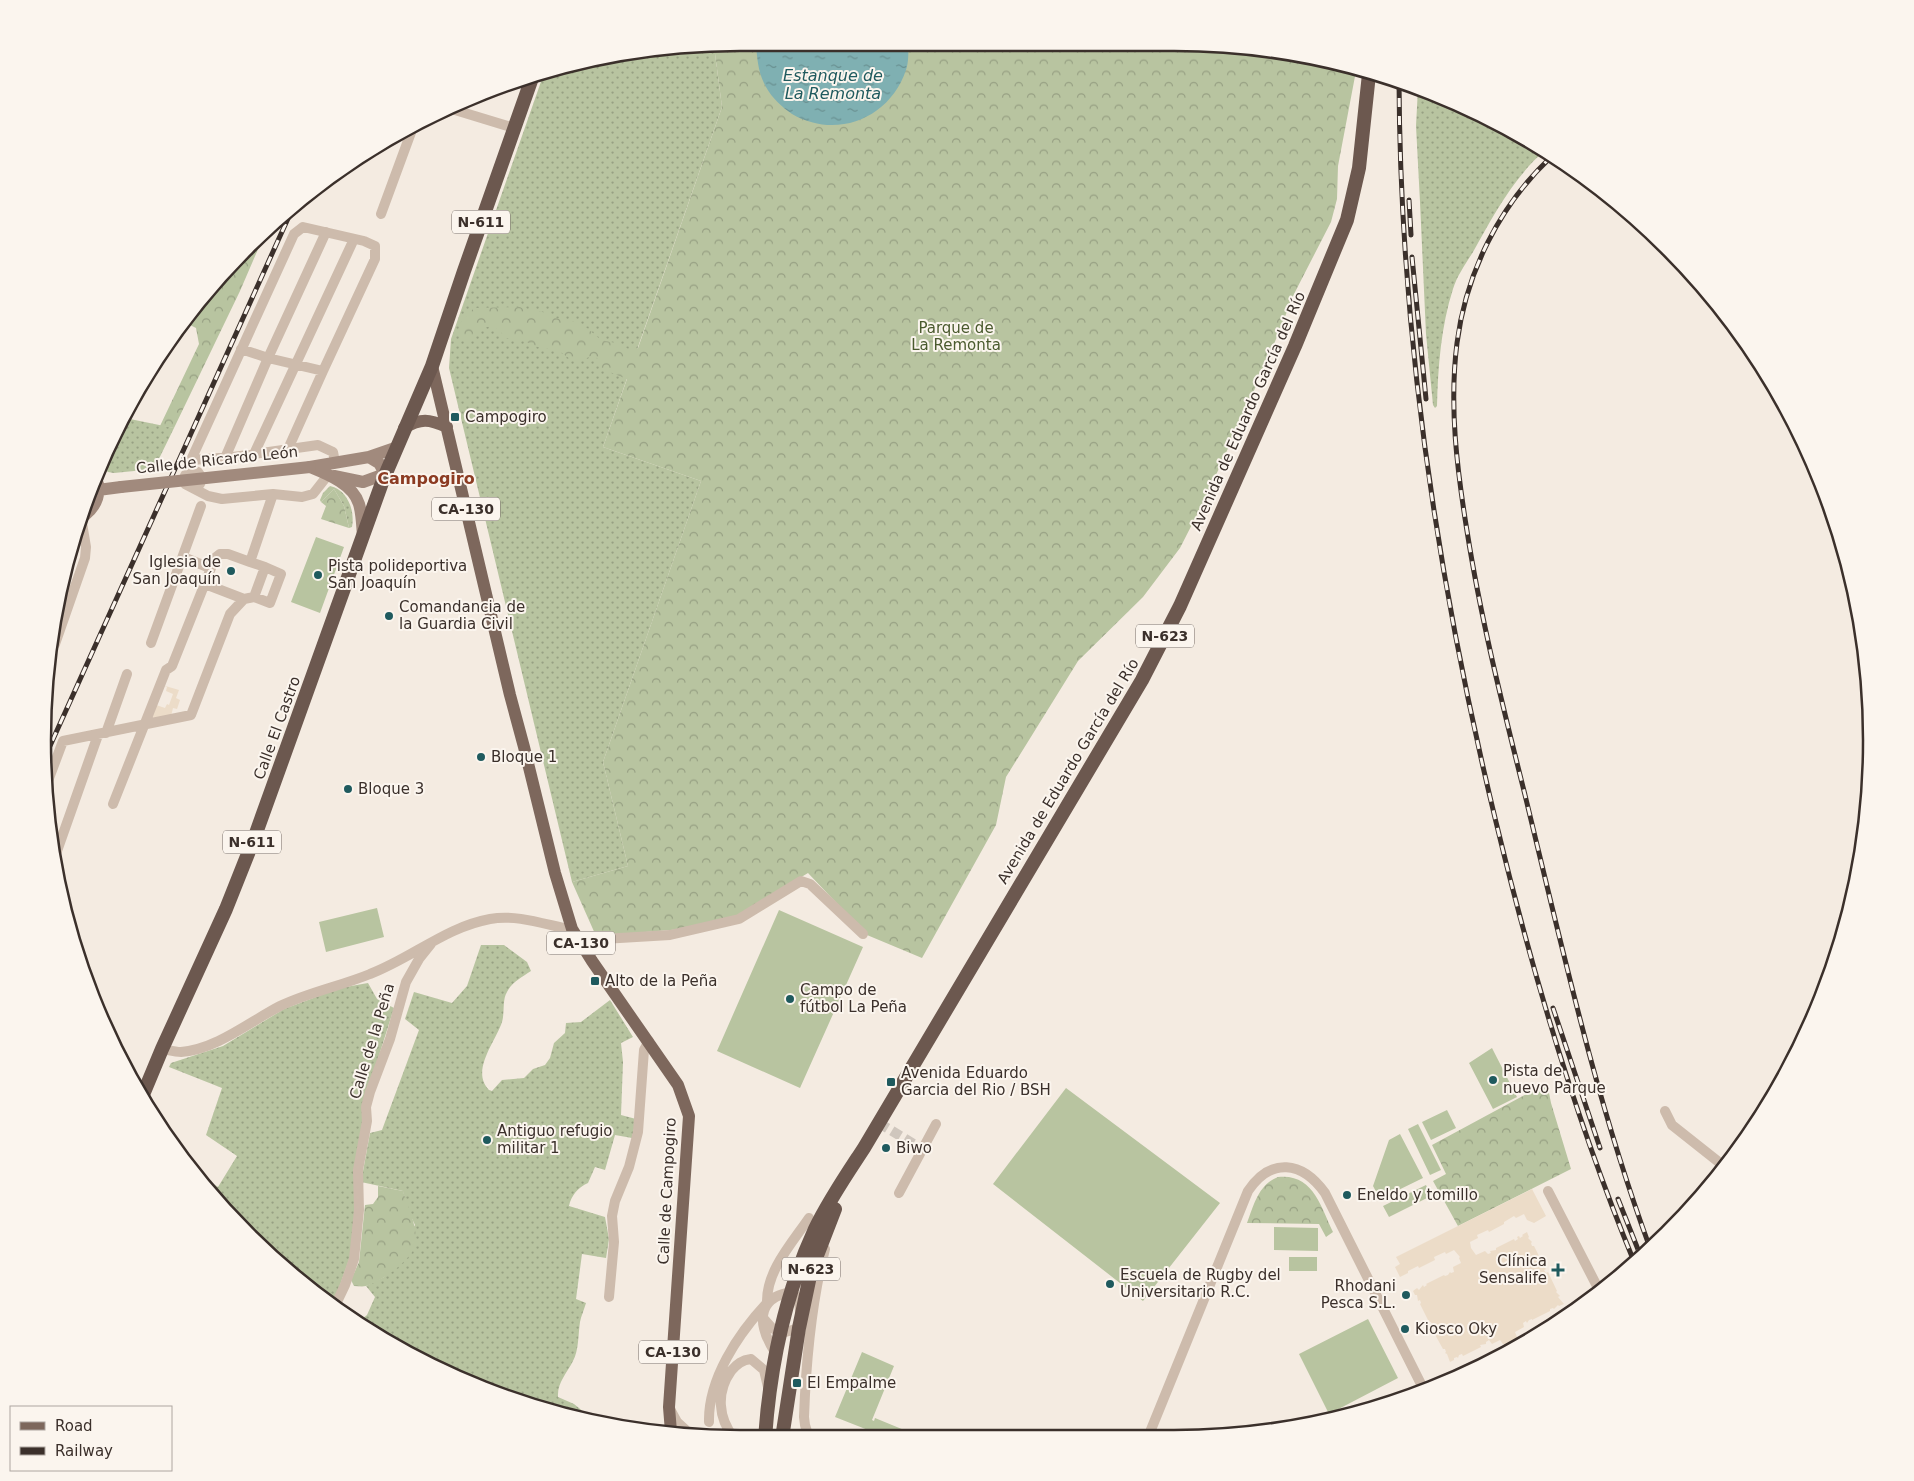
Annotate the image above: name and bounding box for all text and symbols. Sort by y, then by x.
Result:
water label: Estanque de La Remonta [783,66,883,103]
road number: N-611 [452,210,510,233]
street label: Avenida de Eduardo García del Río [1187,289,1309,533]
park label: Parque de La Remonta [911,319,1001,354]
place label: Campogiro [465,408,547,426]
marker: Campogiro [449,411,461,423]
street label: Calle de Ricardo León [135,443,299,477]
district label: Campogiro [377,469,475,488]
road number: CA-130 [432,498,500,520]
place label: Iglesia de San Joaquín [133,553,221,588]
place label: Pista polideportiva San Joaquín [328,557,467,592]
marker: Iglesia de San Joaquín [225,565,237,577]
marker: Pista polideportiva San Joaquín [312,569,324,581]
place label: Comandancia de la Guardia Civil [399,598,525,633]
marker: Comandancia de la Guardia Civil [383,610,395,622]
road number: N-623 [1136,624,1194,648]
street label: Avenida de Eduardo García del Río [993,655,1143,887]
street label: Calle El Castro [250,674,304,782]
place label: Bloque 1 [491,748,557,766]
marker: Bloque 1 [475,751,487,763]
place label: Bloque 3 [358,780,424,798]
marker: Bloque 3 [342,783,354,795]
road number: N-611 [223,830,281,854]
road number: CA-130 [547,931,615,954]
place label: Alto de la Peña [605,972,717,990]
marker: Alto de la Peña [589,975,601,987]
street label: Calle de la Peña [346,981,398,1101]
place label: Campo de fútbol La Peña [800,981,907,1016]
marker: Campo de fútbol La Peña [784,993,796,1005]
place label: Pista de nuevo Parque [1503,1062,1606,1097]
place label: Avenida Eduardo Garcia del Rio / BSH [901,1064,1051,1099]
marker: Pista de nuevo Parque [1487,1074,1499,1086]
marker: Avenida Eduardo Garcia del Rio / BSH [885,1076,897,1088]
street label: Calle de Campogiro [654,1117,680,1265]
place label: Antiguo refugio militar 1 [497,1122,613,1157]
marker: Antiguo refugio militar 1 [481,1134,493,1146]
place label: Biwo [896,1139,932,1157]
marker: Biwo [880,1142,892,1154]
place label: Eneldo y tomillo [1357,1186,1478,1204]
marker: Eneldo y tomillo [1341,1189,1353,1201]
place label: Clínica Sensalife [1479,1252,1547,1287]
road number: N-623 [782,1258,840,1280]
marker: Clínica Sensalife [1551,1263,1565,1277]
place label: Escuela de Rugby del Universitario R.C. [1120,1266,1281,1301]
place label: Rhodani Pesca S.L. [1321,1277,1396,1312]
marker: Escuela de Rugby del Universitario R.C. [1104,1278,1116,1290]
marker: Rhodani Pesca S.L. [1400,1289,1412,1301]
place label: Kiosco Oky [1415,1320,1497,1338]
marker: Kiosco Oky [1399,1323,1411,1335]
road number: CA-130 [639,1340,707,1364]
place label: El Empalme [807,1374,896,1392]
marker: El Empalme [791,1377,803,1389]
legend [10,1406,172,1471]
text: Road [55,1417,93,1435]
text: Railway [55,1442,113,1460]

